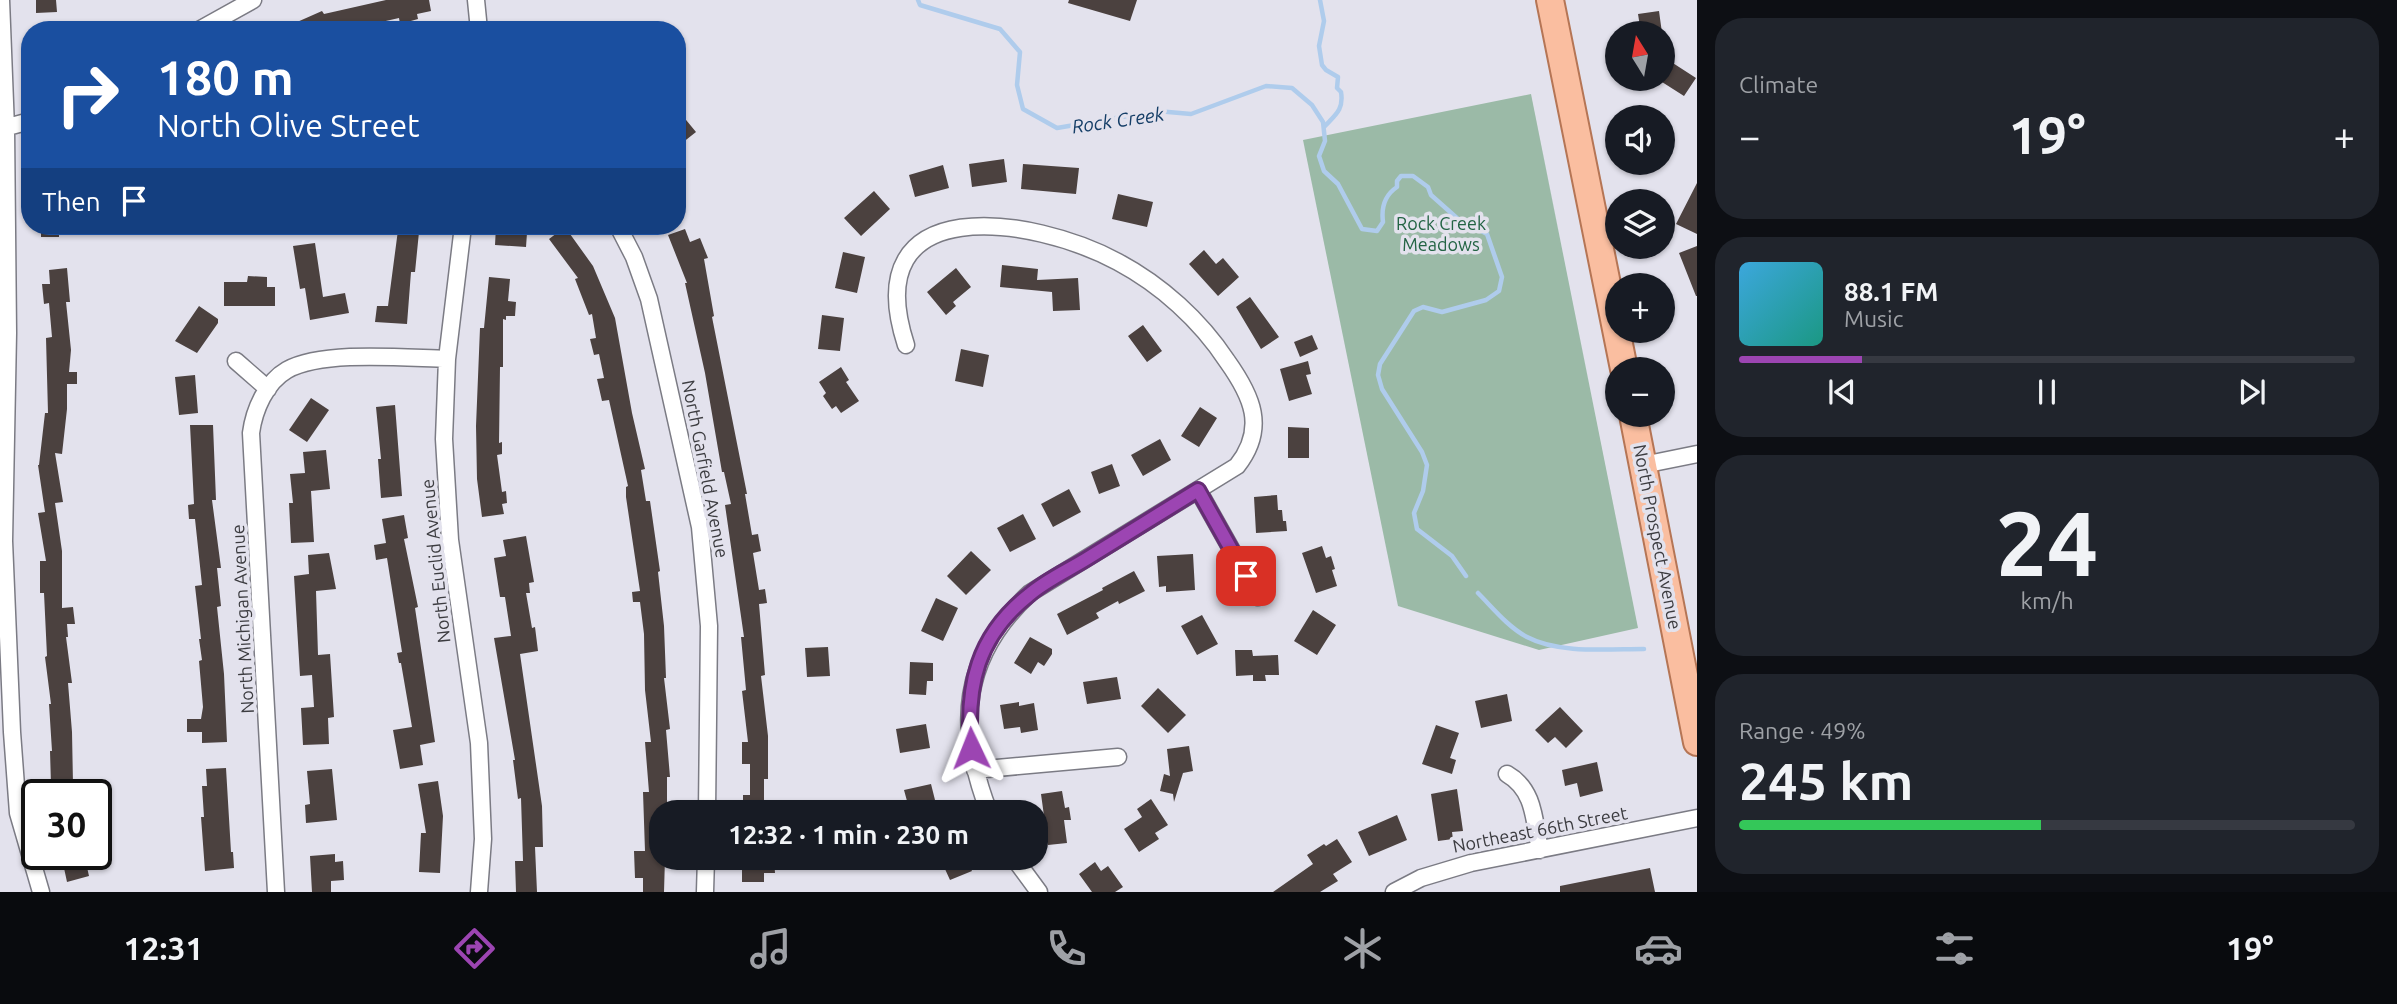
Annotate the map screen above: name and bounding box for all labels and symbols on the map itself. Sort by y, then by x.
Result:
north arrow [1605,21,1675,91]
water label: Rock Creek [1071,103,1166,137]
park label: Rock Creek Meadows [1396,213,1486,254]
street label: North Garfield Avenue [679,378,733,559]
street label: North Prospect Avenue [1630,442,1686,631]
street label: North Euclid Avenue [416,478,454,644]
street label: North Michigan Avenue [227,524,257,714]
pin [1216,546,1276,606]
position arrow [934,711,1008,785]
speed limit sign: 30 [21,779,112,870]
street label: Northeast 66th Street [1451,802,1629,856]

